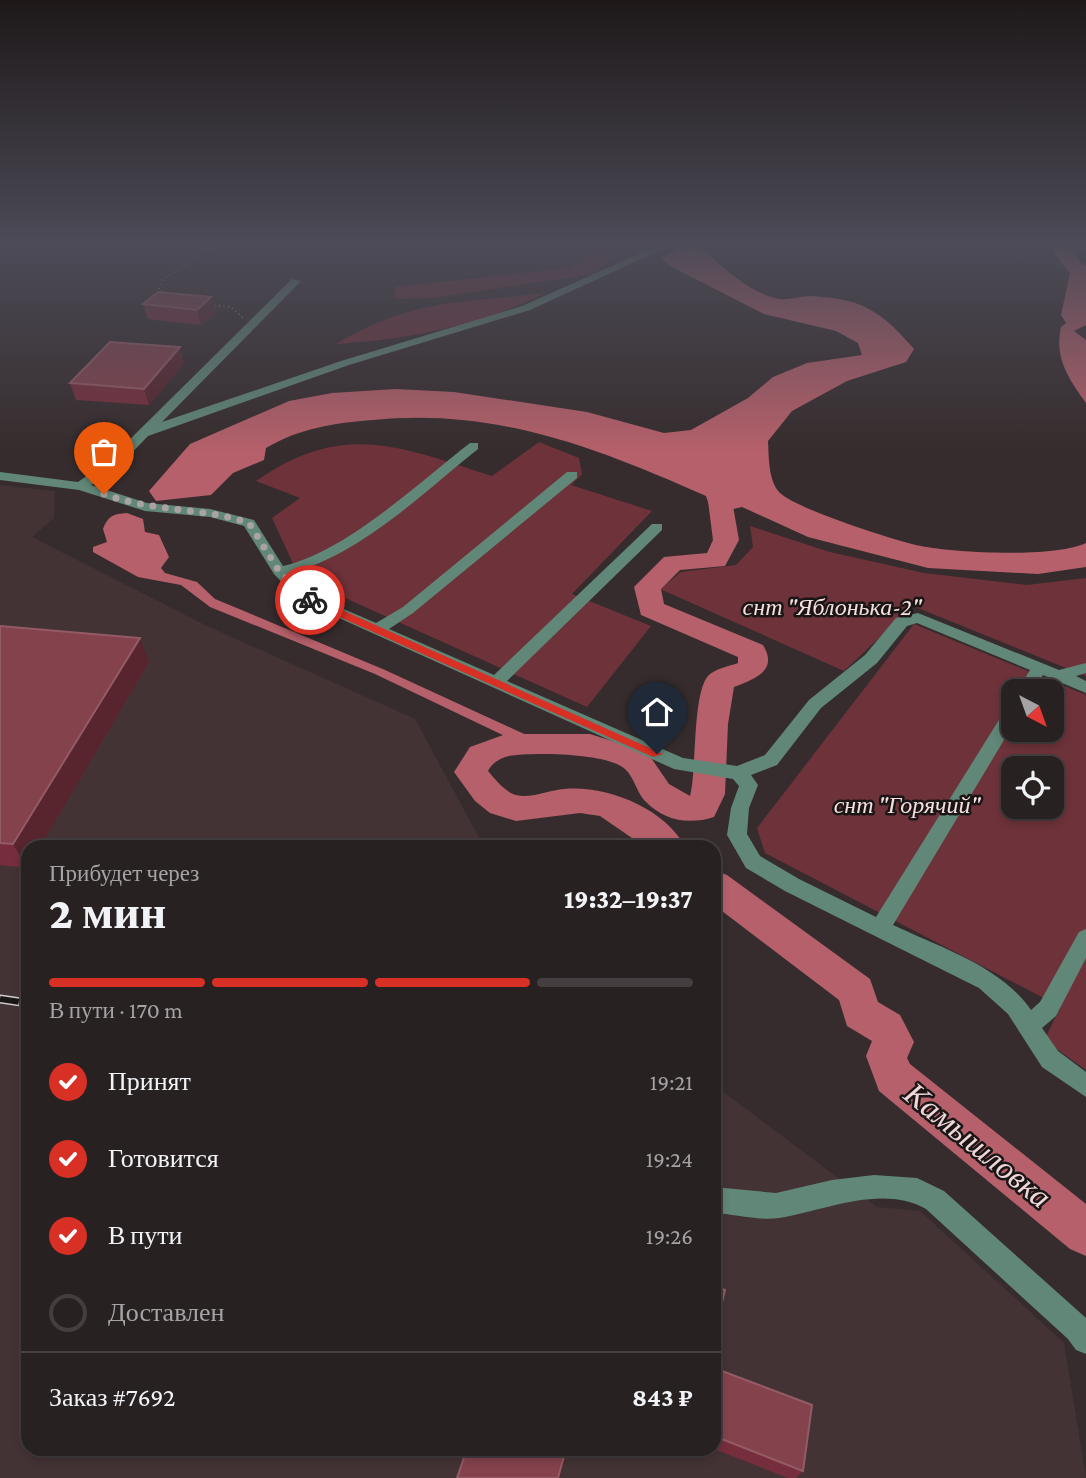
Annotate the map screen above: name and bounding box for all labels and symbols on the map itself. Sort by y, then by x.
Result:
pin [74,422,134,494]
courier [275,565,345,635]
park label: снт "Яблонька-2" [743,593,923,620]
north arrow [1001,679,1064,742]
pin [627,682,687,754]
park label: снт "Горячий" [834,791,982,818]
water label: Камышловка [897,1074,1058,1215]

